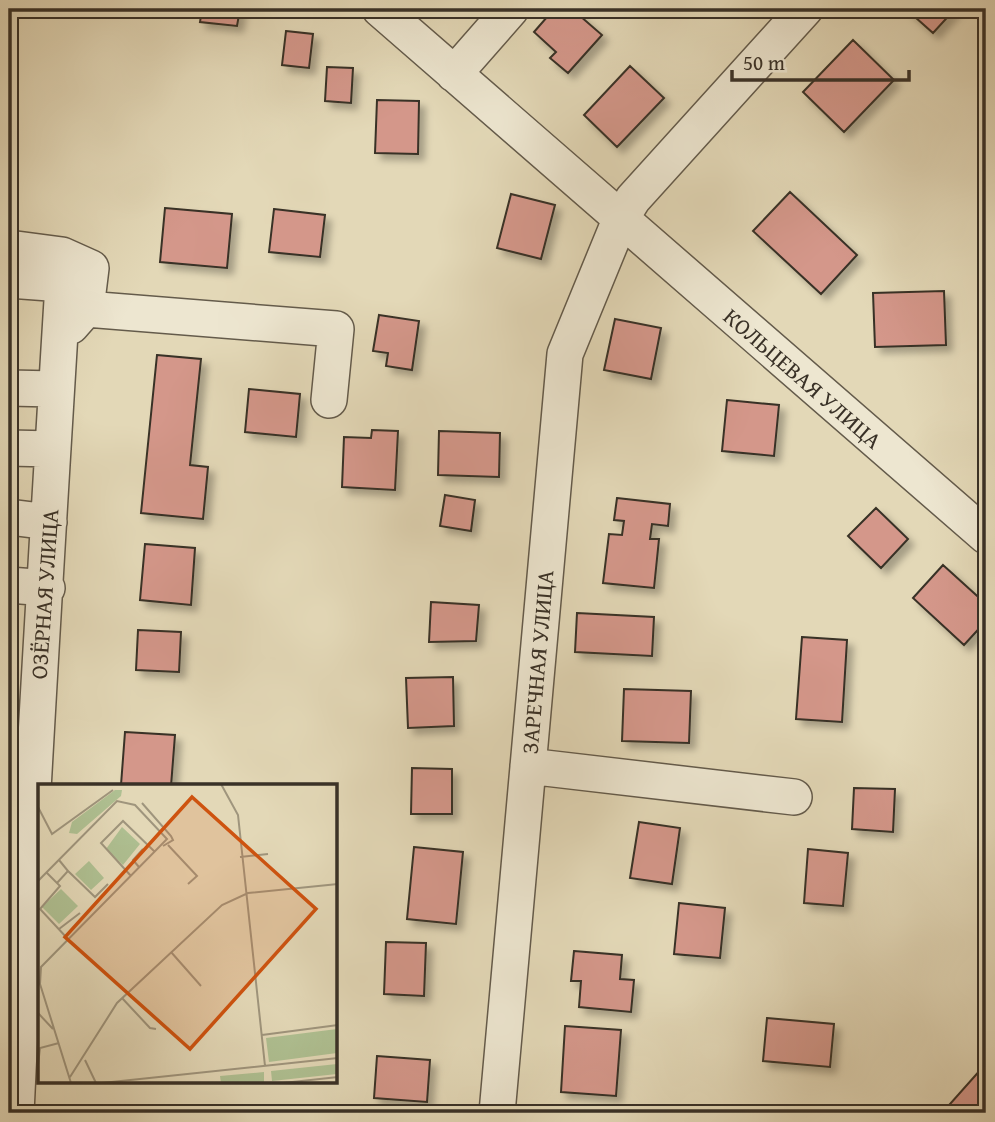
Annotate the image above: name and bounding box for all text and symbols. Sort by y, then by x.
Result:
scale bar [732,38,909,82]
text: 50 m [743,47,785,78]
street label: КОЛЬЦЕВАЯ УЛИЦА [717,300,889,456]
street label: ОЗЁРНАЯ УЛИЦА [22,508,66,680]
street label: ЗАРЕЧНАЯ УЛИЦА [513,569,561,755]
inset map [38,784,338,1084]

